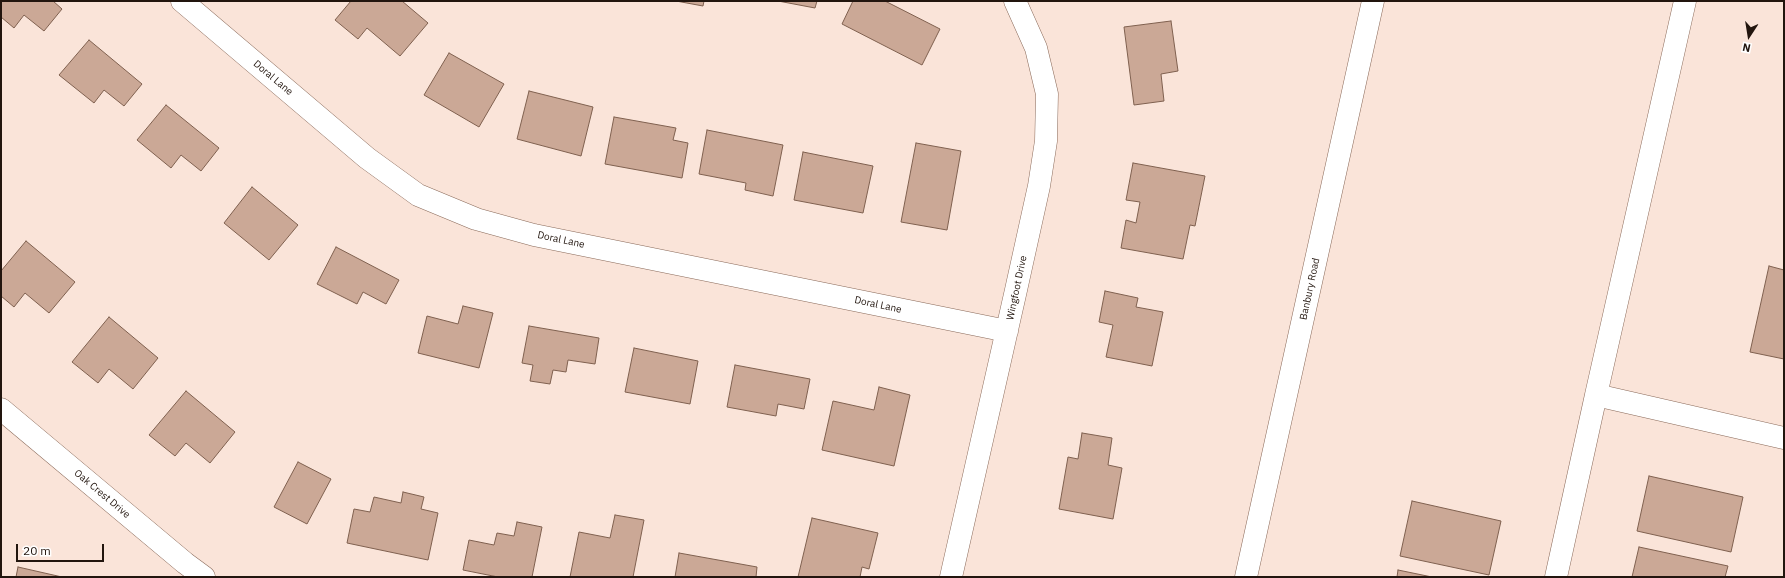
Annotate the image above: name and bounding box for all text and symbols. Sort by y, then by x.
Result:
north arrow [1729,16,1769,56]
text: N [1741,40,1752,55]
street label: Doral Lane [251,58,295,98]
street label: Doral Lane [536,229,586,251]
street label: Wingfoot Drive [1004,255,1030,321]
street label: Banbury Road [1298,257,1322,321]
street label: Doral Lane [853,294,903,316]
street label: Oak Crest Drive [72,467,132,521]
scale bar [18,536,106,562]
text: 20 m [23,543,51,558]

